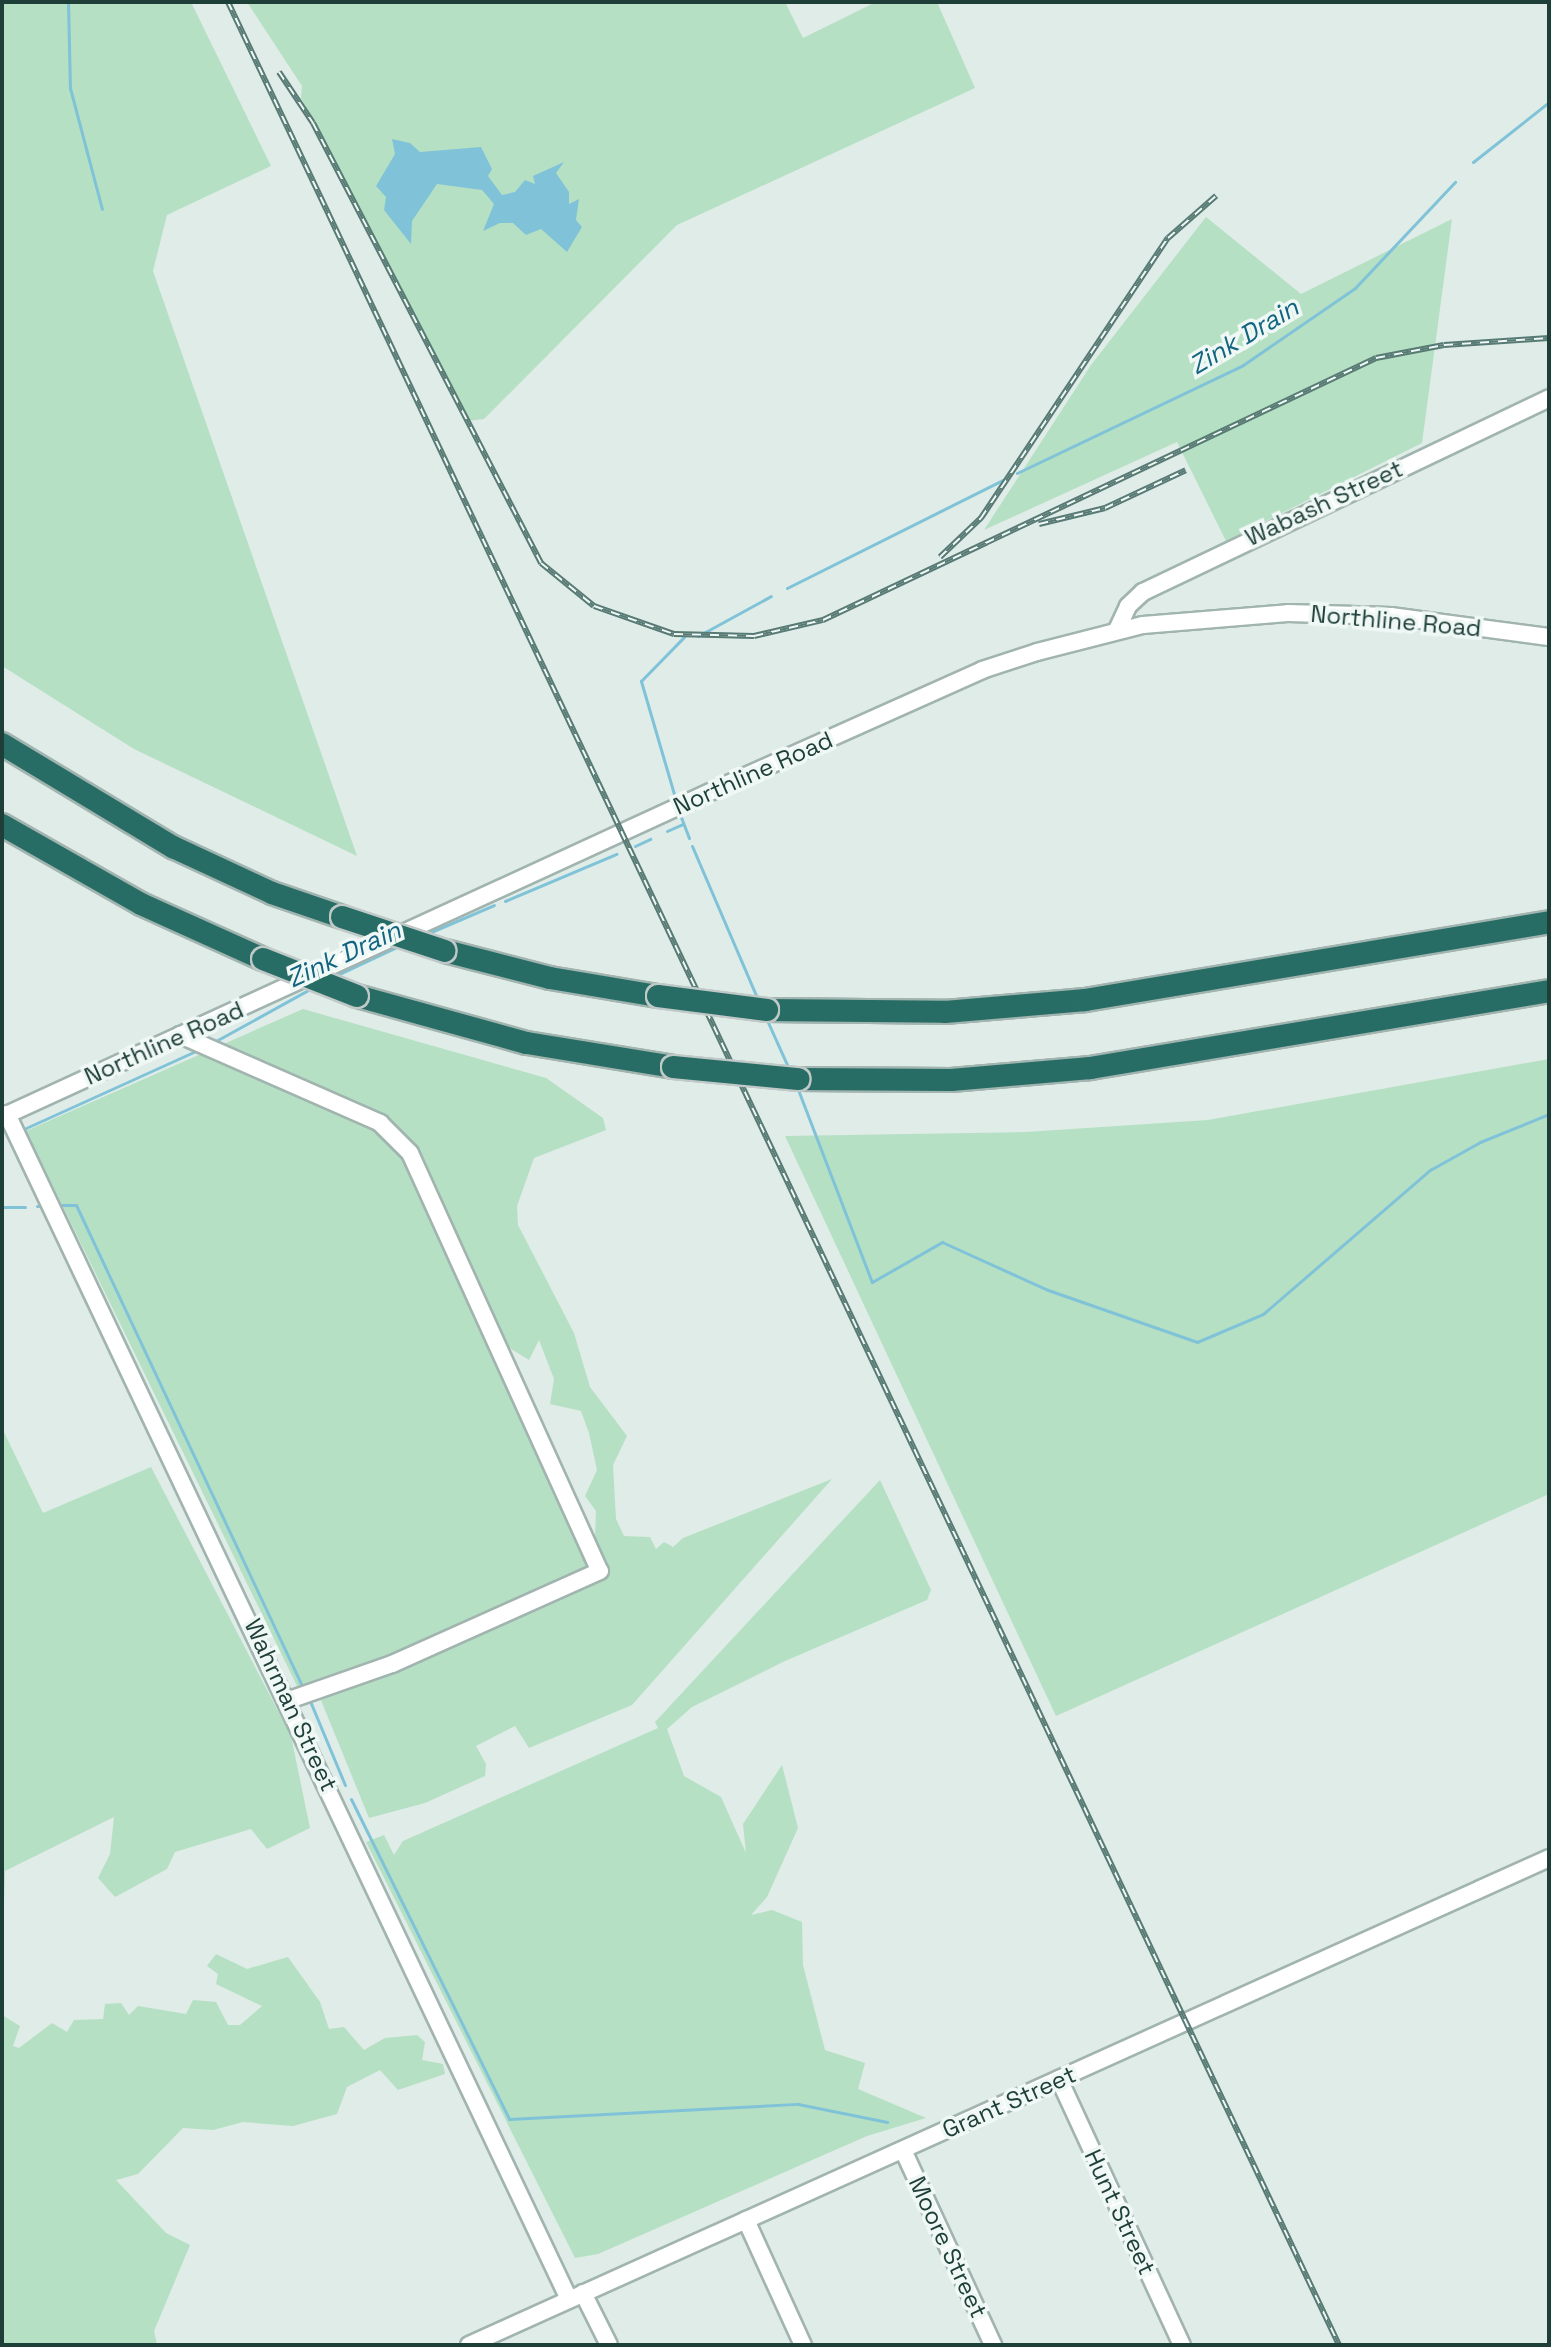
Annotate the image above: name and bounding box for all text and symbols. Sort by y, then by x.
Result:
water label: Zink Drain [1184,292,1304,382]
street label: Wabash Street [1241,454,1407,552]
street label: Northline Road [1309,599,1483,643]
street label: Northline Road [669,725,837,821]
water label: Zink Drain [282,915,406,995]
street label: Northline Road [80,995,248,1091]
street label: Wahrman Street [238,1614,344,1796]
street label: Grant Street [938,2060,1080,2144]
street label: Hunt Street [1078,2145,1162,2279]
street label: Moore Street [903,2172,993,2322]

